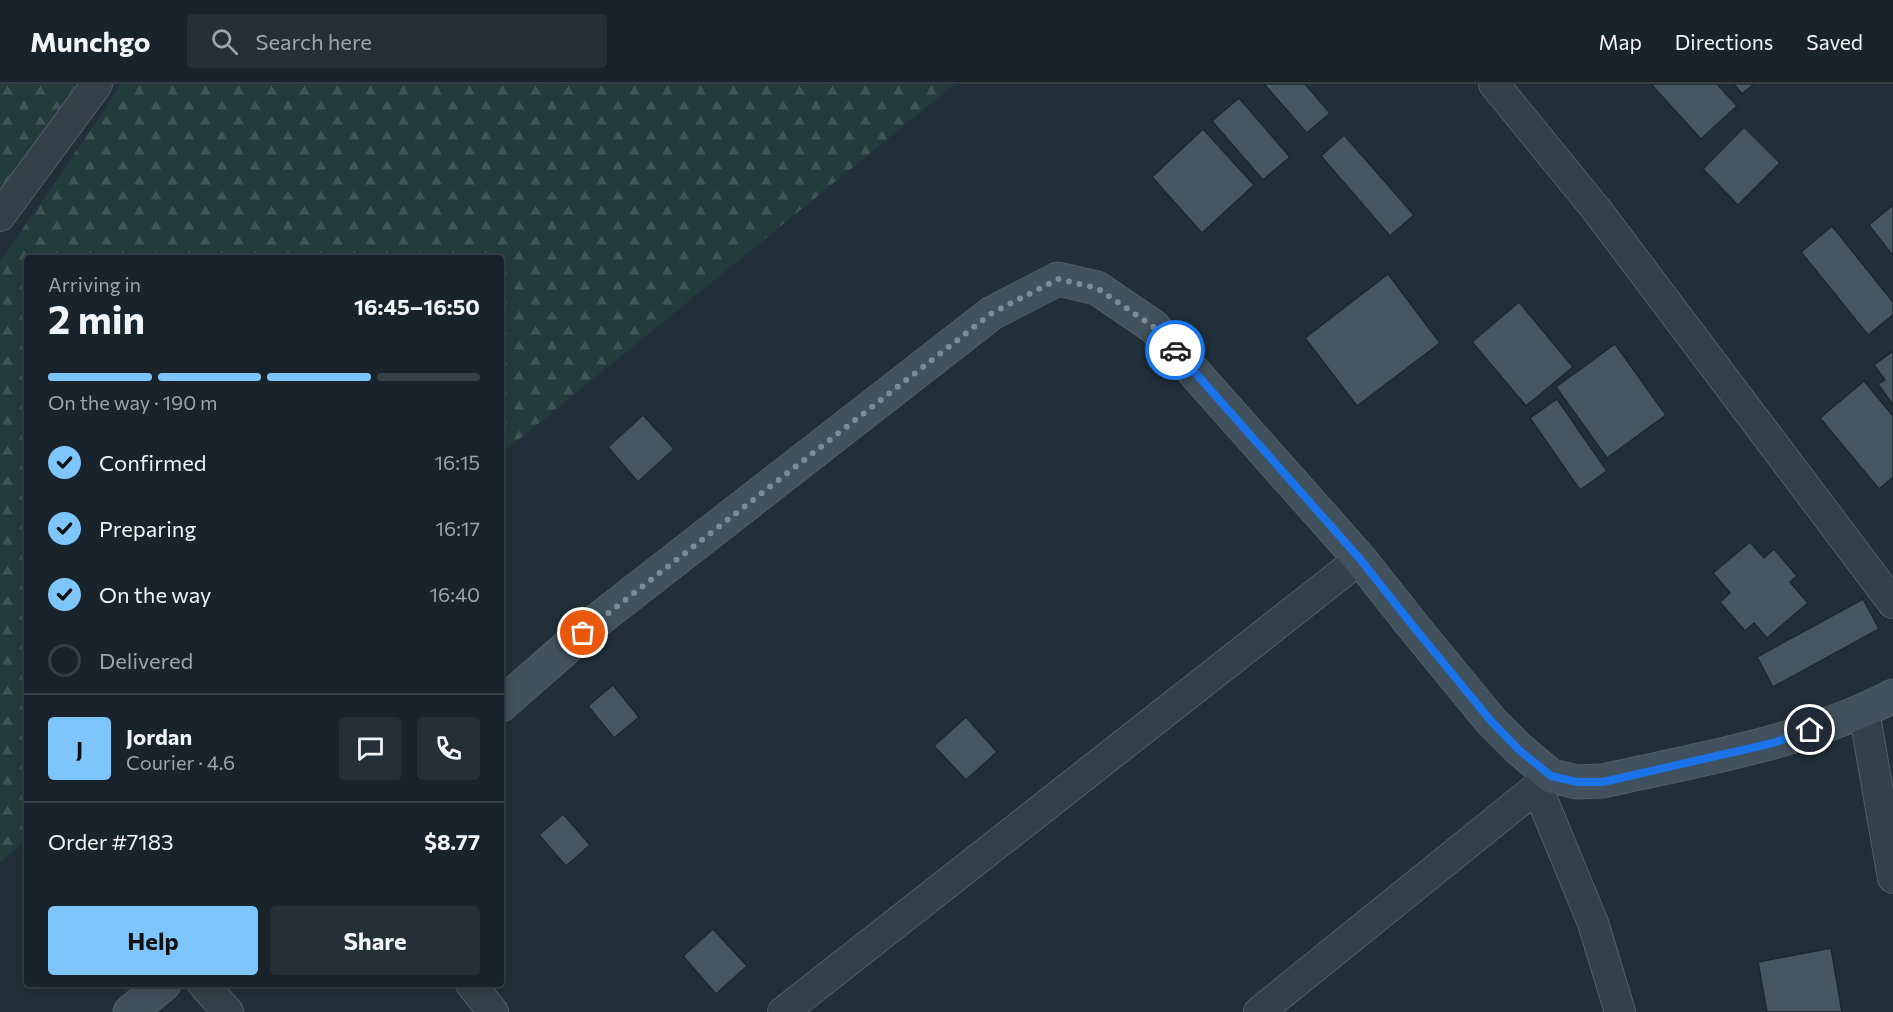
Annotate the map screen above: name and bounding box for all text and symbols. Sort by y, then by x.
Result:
search box [187,14,607,68]
text: Munchgo [30,24,151,58]
icon: search [208,25,241,58]
text: Search here [256,28,372,55]
text: Map [1599,29,1642,54]
text: Directions [1675,29,1773,54]
text: Saved [1806,29,1863,54]
text: Arriving in [48,272,141,296]
text: 16:45–16:50 [354,293,480,320]
text: 2 min [48,294,145,342]
courier [1145,320,1205,380]
icon: car [1159,334,1192,367]
text: On the way · 190 m [48,390,217,414]
icon: check [48,446,81,479]
text: Confirmed [99,449,206,476]
text: 16:15 [435,450,480,474]
icon: check [48,512,81,545]
text: Preparing [99,515,196,542]
text: 16:17 [435,516,480,540]
icon: check [48,578,81,611]
text: On the way [99,581,211,608]
text: 16:40 [430,582,480,606]
pin [557,607,608,658]
icon: bag [566,616,599,649]
text: Delivered [99,647,193,674]
pin [1784,704,1835,755]
icon: home [1793,713,1826,746]
button: chat [339,717,402,780]
button: phone [417,717,480,780]
text: Jordan [126,723,192,750]
text: J [76,735,83,762]
text: Courier · 4.6 [126,750,235,774]
text: Order #7183 [48,828,174,855]
text: $8.77 [424,828,480,855]
button: Help [48,906,258,975]
button: Share [270,906,480,975]

